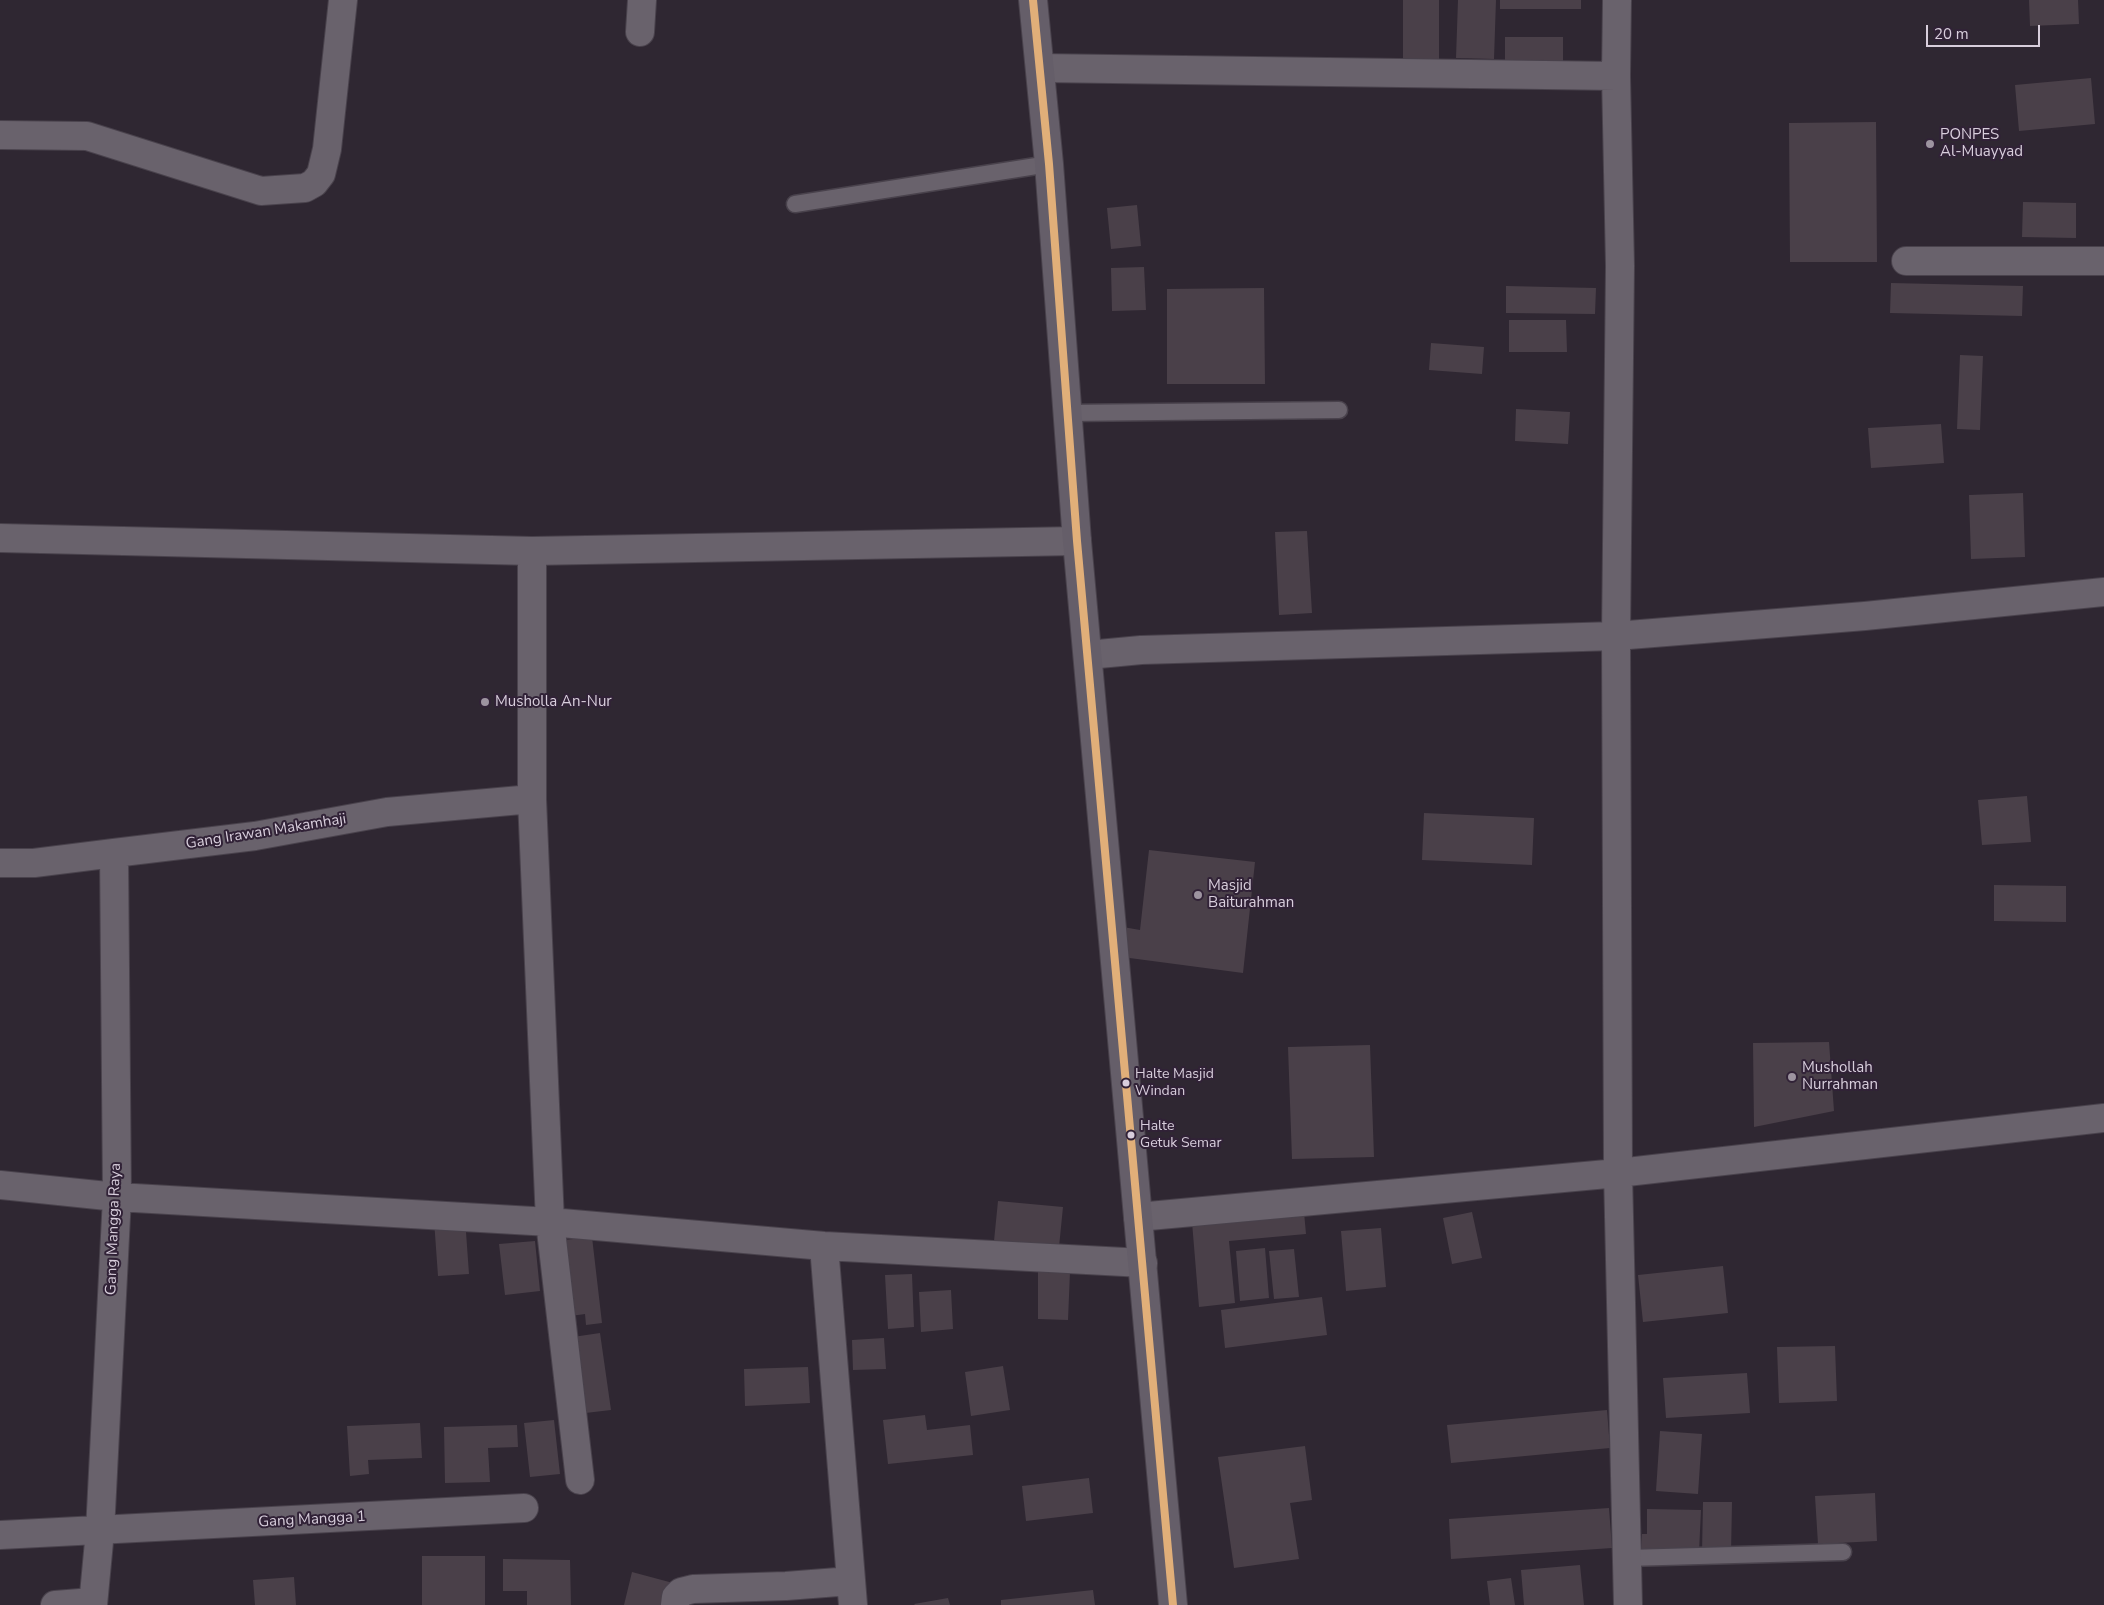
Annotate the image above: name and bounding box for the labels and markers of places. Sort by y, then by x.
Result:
place label: PONPES Al-Muayyad [1940,126,2023,161]
marker: PONPES Al-Muayyad [1924,138,1936,150]
place label: Musholla An-Nur [495,693,612,711]
marker: Musholla An-Nur [479,696,491,708]
place label: Masjid Baiturahman [1208,877,1294,912]
marker: Masjid Baiturahman [1192,889,1204,901]
place label: Mushollah Nurrahman [1802,1059,1878,1094]
place label: Halte Masjid Windan [1135,1067,1214,1100]
marker: Mushollah Nurrahman [1786,1071,1798,1083]
marker: Halte Masjid Windan [1121,1078,1131,1088]
place label: Halte Getuk Semar [1140,1119,1221,1152]
marker: Halte Getuk Semar [1126,1130,1136,1140]

